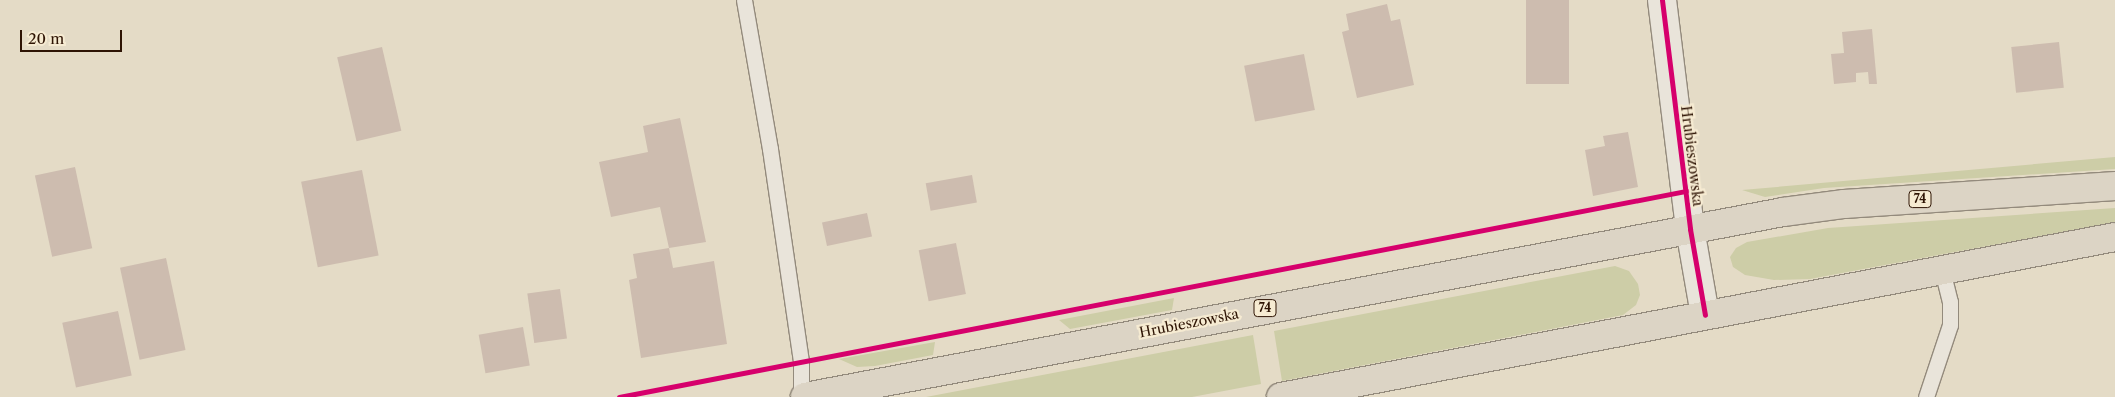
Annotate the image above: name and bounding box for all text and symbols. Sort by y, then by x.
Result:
scale bar [22,20,125,52]
text: 20 m [28,29,64,48]
street label: Hrubieszowska [1677,105,1707,207]
road number: 74 [1908,190,1932,208]
road number: 74 [1252,298,1278,318]
street label: Hrubieszowska [1138,305,1240,341]

